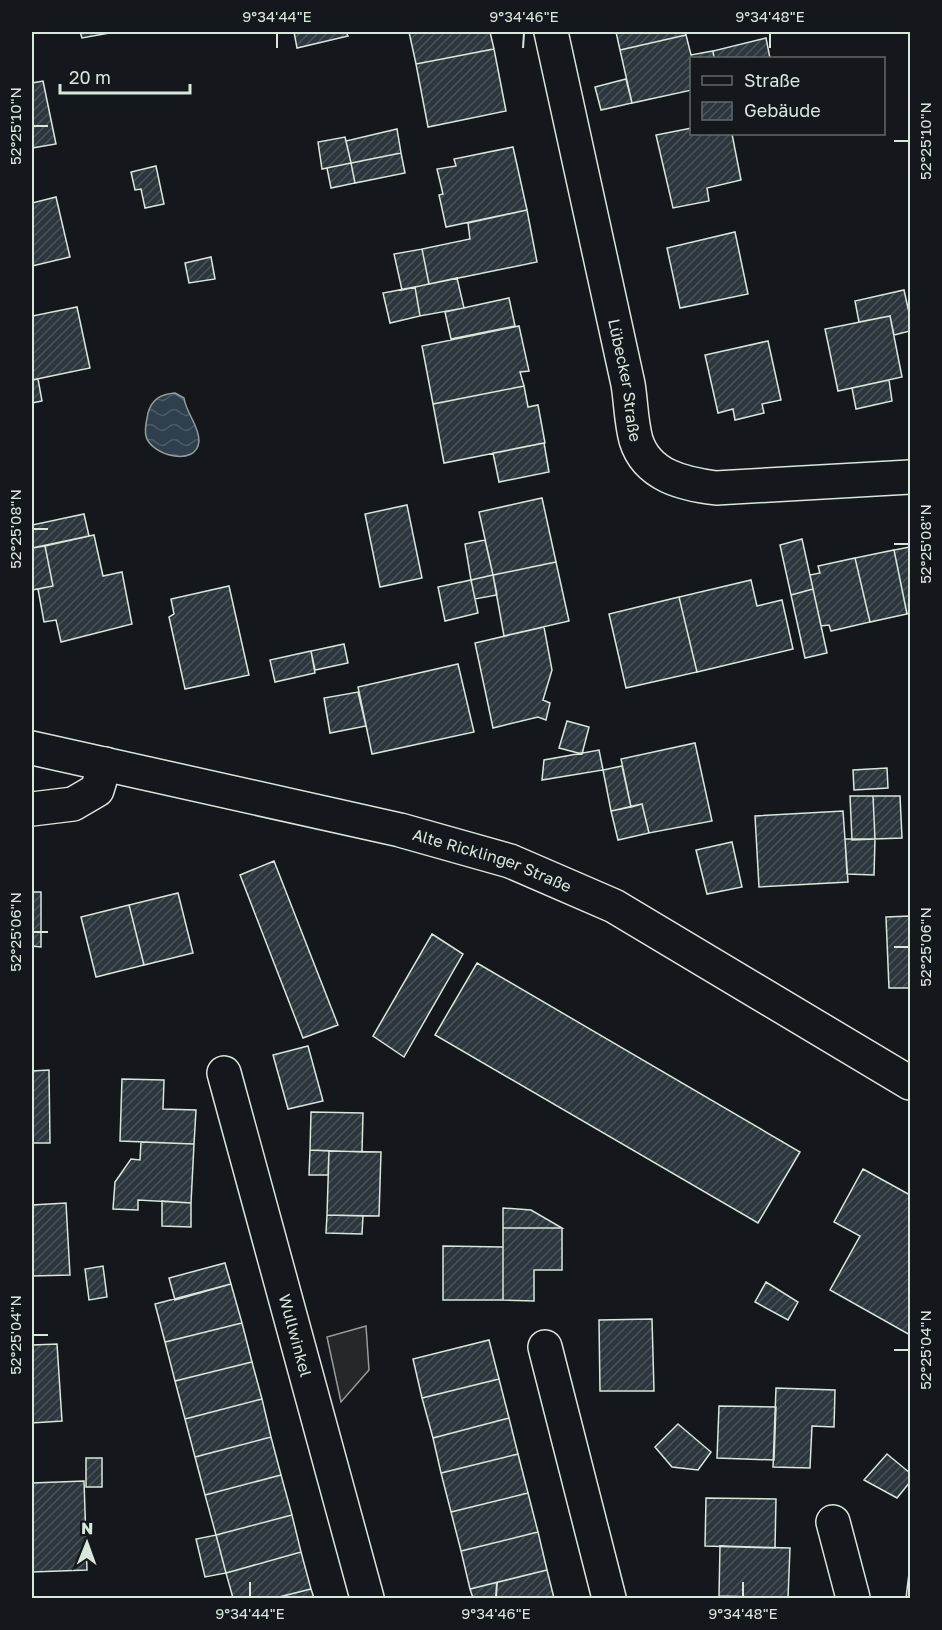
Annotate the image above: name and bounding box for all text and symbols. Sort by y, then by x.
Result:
text: 9°34'44"E [242,7,312,25]
text: 9°34'46"E [489,7,559,25]
text: 9°34'48"E [735,7,805,25]
scale bar [60,57,190,95]
legend [690,57,885,135]
text: 20 m [69,66,111,88]
text: Straße [744,69,800,91]
text: 52°25'10"N [6,87,24,165]
text: Gebäude [744,99,821,121]
text: 52°25'10"N [916,102,934,180]
street label: Lübecker Straße [604,317,646,444]
text: 52°25'08"N [6,489,24,569]
text: 52°25'08"N [916,504,934,584]
street label: Alte Ricklinger Straße [410,824,575,896]
text: 52°25'06"N [6,892,24,972]
text: 52°25'06"N [916,907,934,987]
street label: Wullwinkel [275,1292,316,1379]
text: 52°25'04"N [6,1295,24,1375]
text: 52°25'04"N [916,1310,934,1390]
north arrow [57,1513,117,1573]
text: N [81,1518,94,1538]
text: 9°34'44"E [215,1604,285,1622]
text: 9°34'46"E [461,1604,531,1622]
text: 9°34'48"E [708,1604,778,1622]

